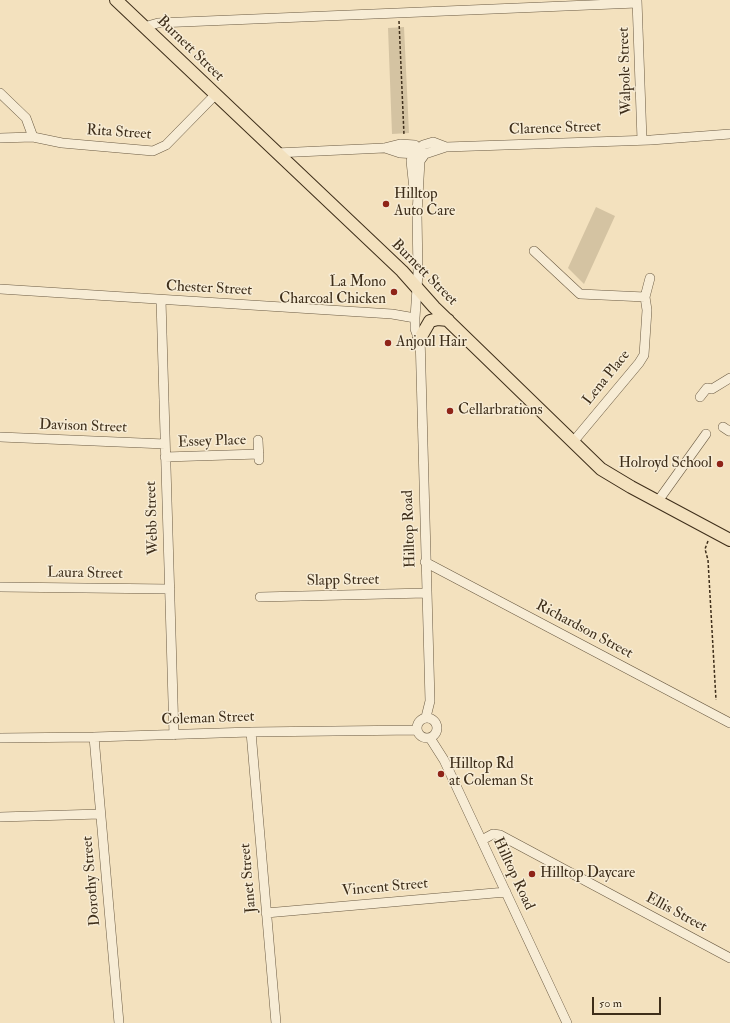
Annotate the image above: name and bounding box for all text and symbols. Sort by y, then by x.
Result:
street label: Burnett Street [153,13,227,85]
street label: Walpole Street [615,27,637,115]
street label: Clarence Street [509,118,601,140]
street label: Rita Street [86,122,152,144]
place label: Hilltop Auto Care [394,186,455,221]
marker: Hilltop Auto Care [381,199,391,209]
street label: Burnett Street [387,236,461,310]
place label: La Mono Charcoal Chicken [279,274,386,309]
street label: Chester Street [165,278,253,300]
marker: La Mono Charcoal Chicken [389,287,399,297]
place label: Anjoul Hair [396,334,467,352]
marker: Anjoul Hair [383,338,393,348]
street label: Lena Place [579,347,635,409]
place label: Cellarbrations [458,402,543,420]
marker: Cellarbrations [445,406,455,416]
street label: Davison Street [39,416,127,438]
street label: Essey Place [178,432,246,452]
place label: Holroyd School [619,455,712,473]
marker: Holroyd School [715,459,725,469]
street label: Webb Street [143,481,163,555]
street label: Hilltop Road [400,490,420,568]
street label: Laura Street [47,564,123,584]
street label: Slapp Street [306,571,380,591]
street label: Richardson Street [533,597,635,663]
street label: Coleman Street [161,708,255,730]
place label: Hilltop Rd at Coleman St [449,756,533,791]
marker: Hilltop Rd at Coleman St [436,769,446,779]
street label: Dorothy Street [79,835,105,927]
street label: Hilltop Road [488,835,538,913]
street label: Janet Street [237,842,261,914]
place label: Hilltop Daycare [540,865,635,883]
marker: Hilltop Daycare [527,869,537,879]
street label: Vincent Street [341,875,429,901]
street label: Ellis Street [642,889,710,937]
scale bar [594,989,663,1015]
text: 50 m [599,996,622,1011]

